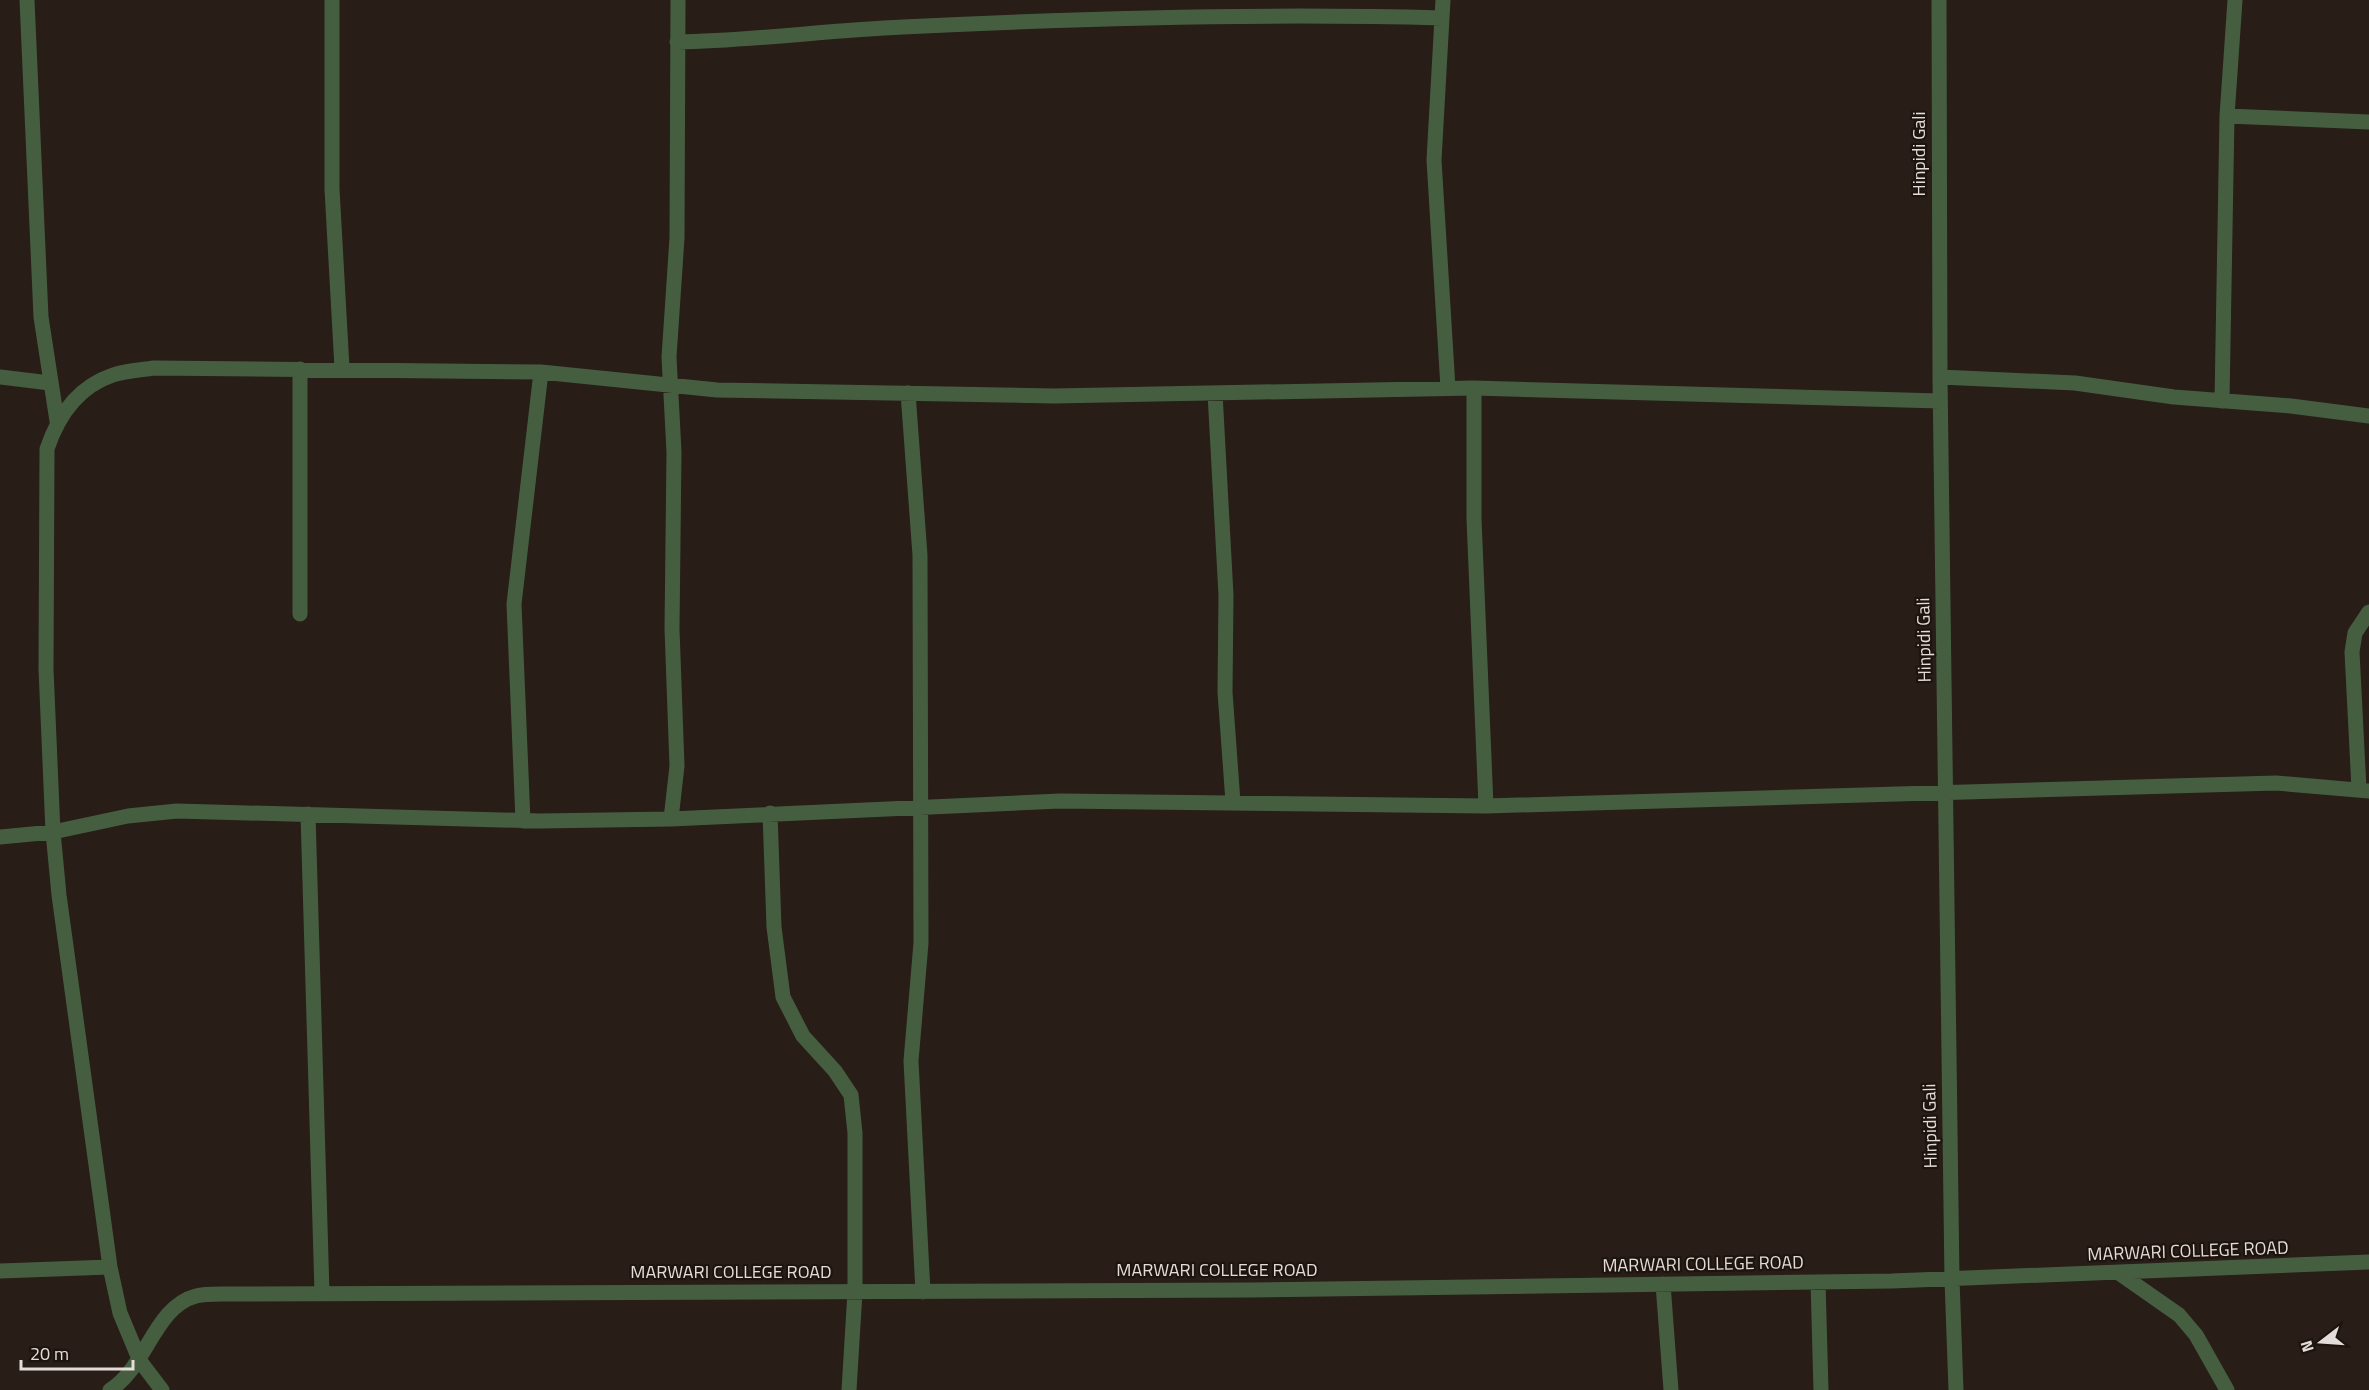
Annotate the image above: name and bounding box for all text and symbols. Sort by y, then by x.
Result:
street label: Hinpidi Gali [1905,112,1932,196]
street label: Hinpidi Gali [1909,597,1938,683]
street label: Hinpidi Gali [1915,1083,1944,1169]
street label: MARWARI COLLEGE ROAD [2087,1233,2289,1268]
street label: MARWARI COLLEGE ROAD [1602,1248,1804,1279]
street label: MARWARI COLLEGE ROAD [1116,1256,1318,1283]
street label: MARWARI COLLEGE ROAD [630,1258,832,1285]
north arrow [2291,1312,2351,1372]
scale bar [21,1333,134,1371]
text: N [2294,1338,2320,1355]
text: 20 m [30,1340,69,1367]

